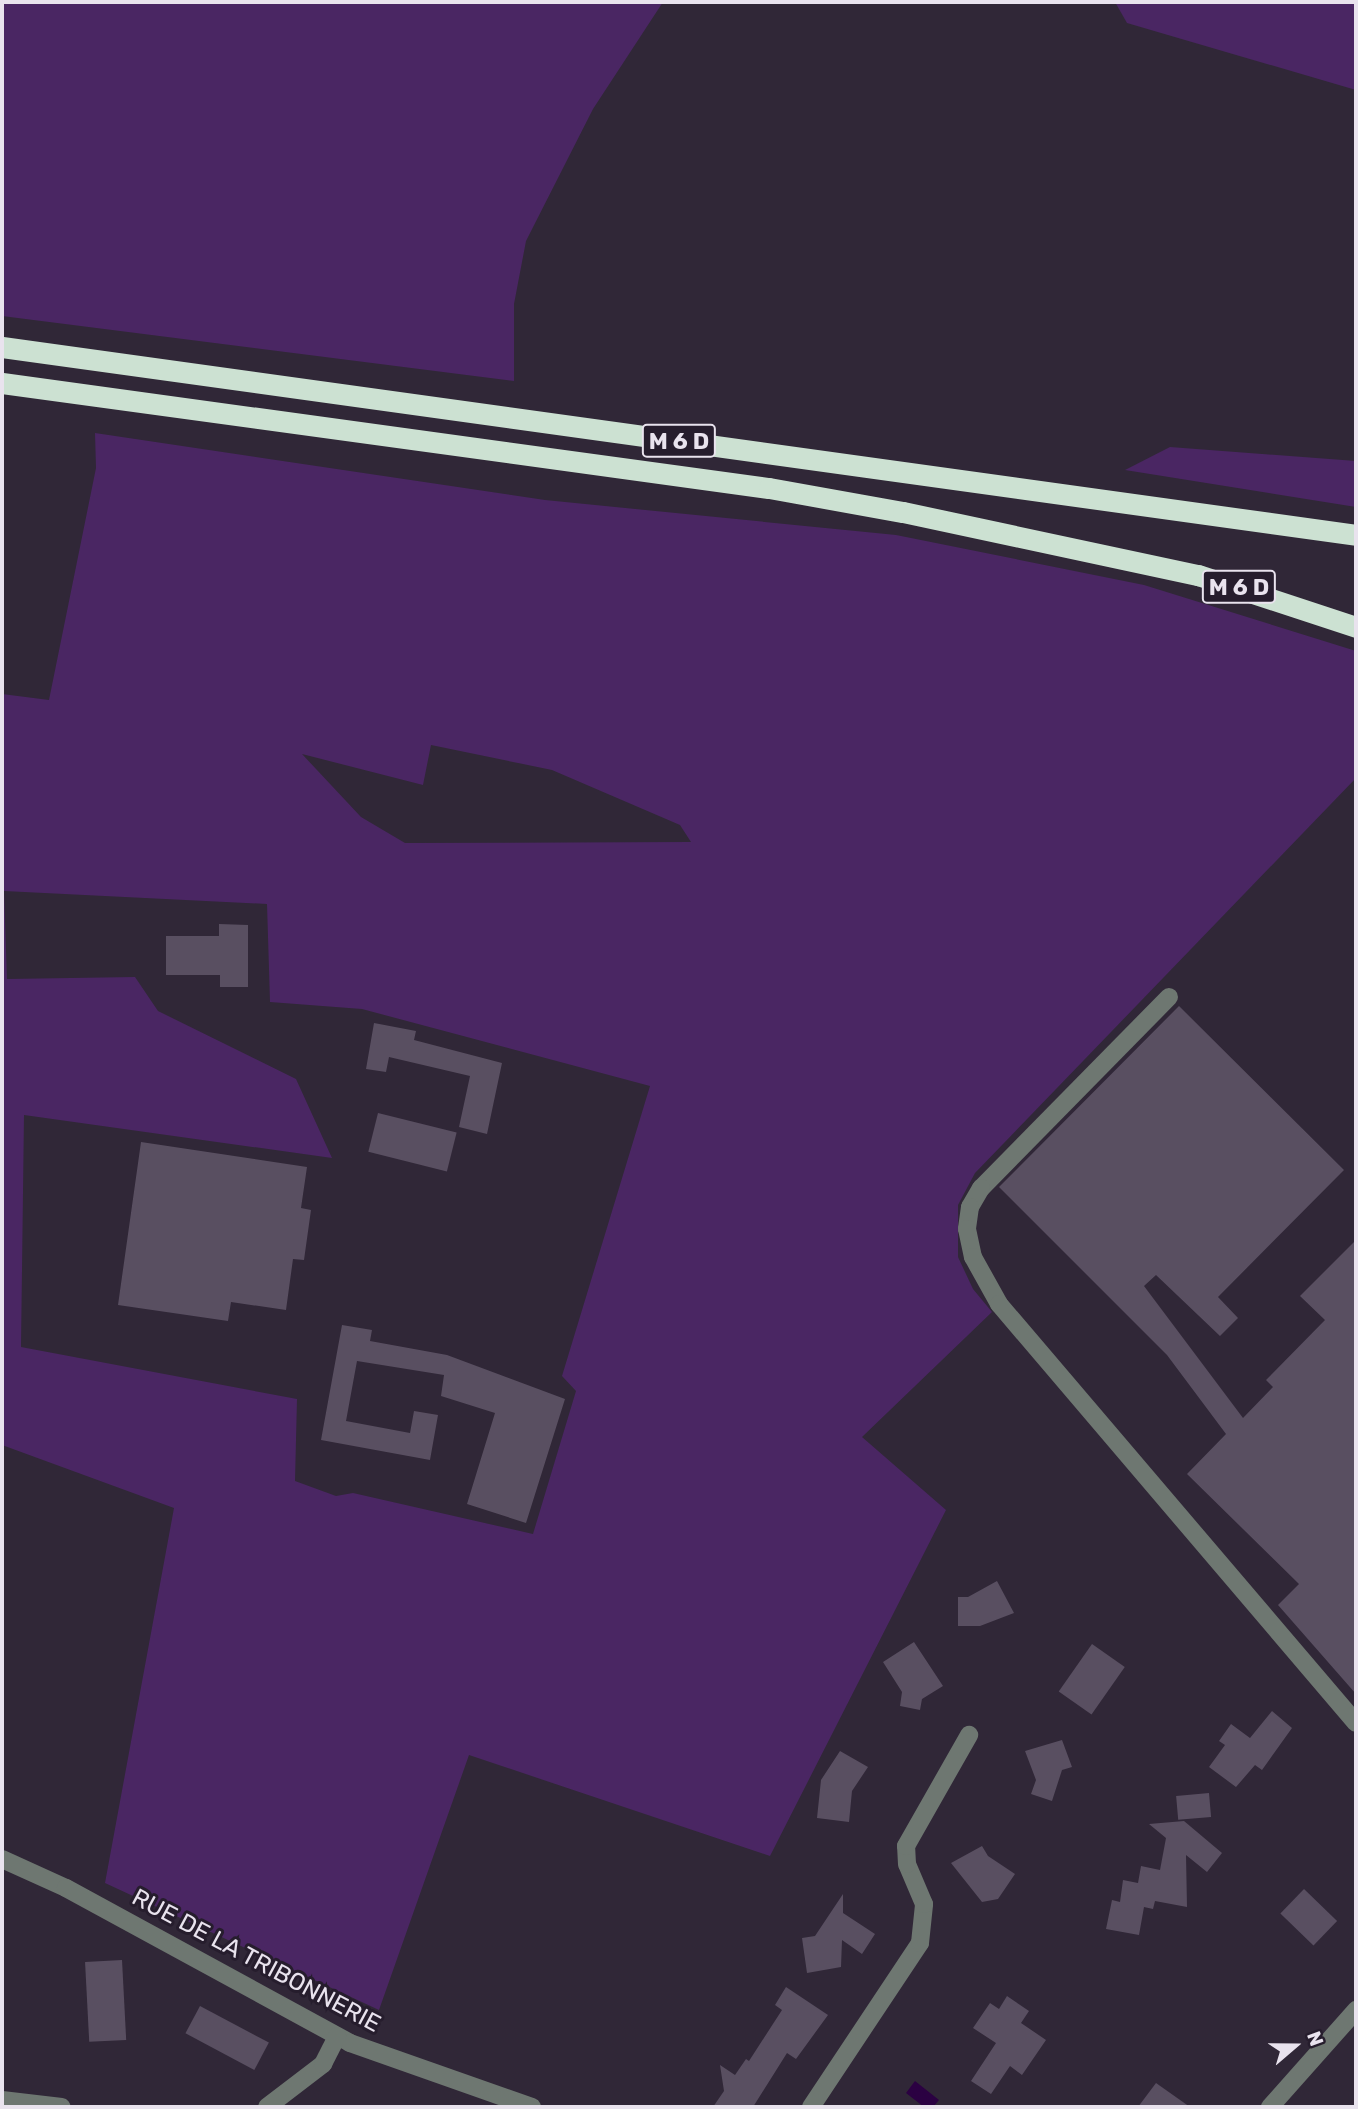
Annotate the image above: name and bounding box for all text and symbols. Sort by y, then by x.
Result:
road number: M 6 D [640,422,718,461]
road number: M 6 D [1200,568,1278,607]
street label: RUE DE LA TRIBONNERIE [126,1883,386,2039]
north arrow [1260,2011,1330,2081]
text: N [1302,2028,1328,2049]

